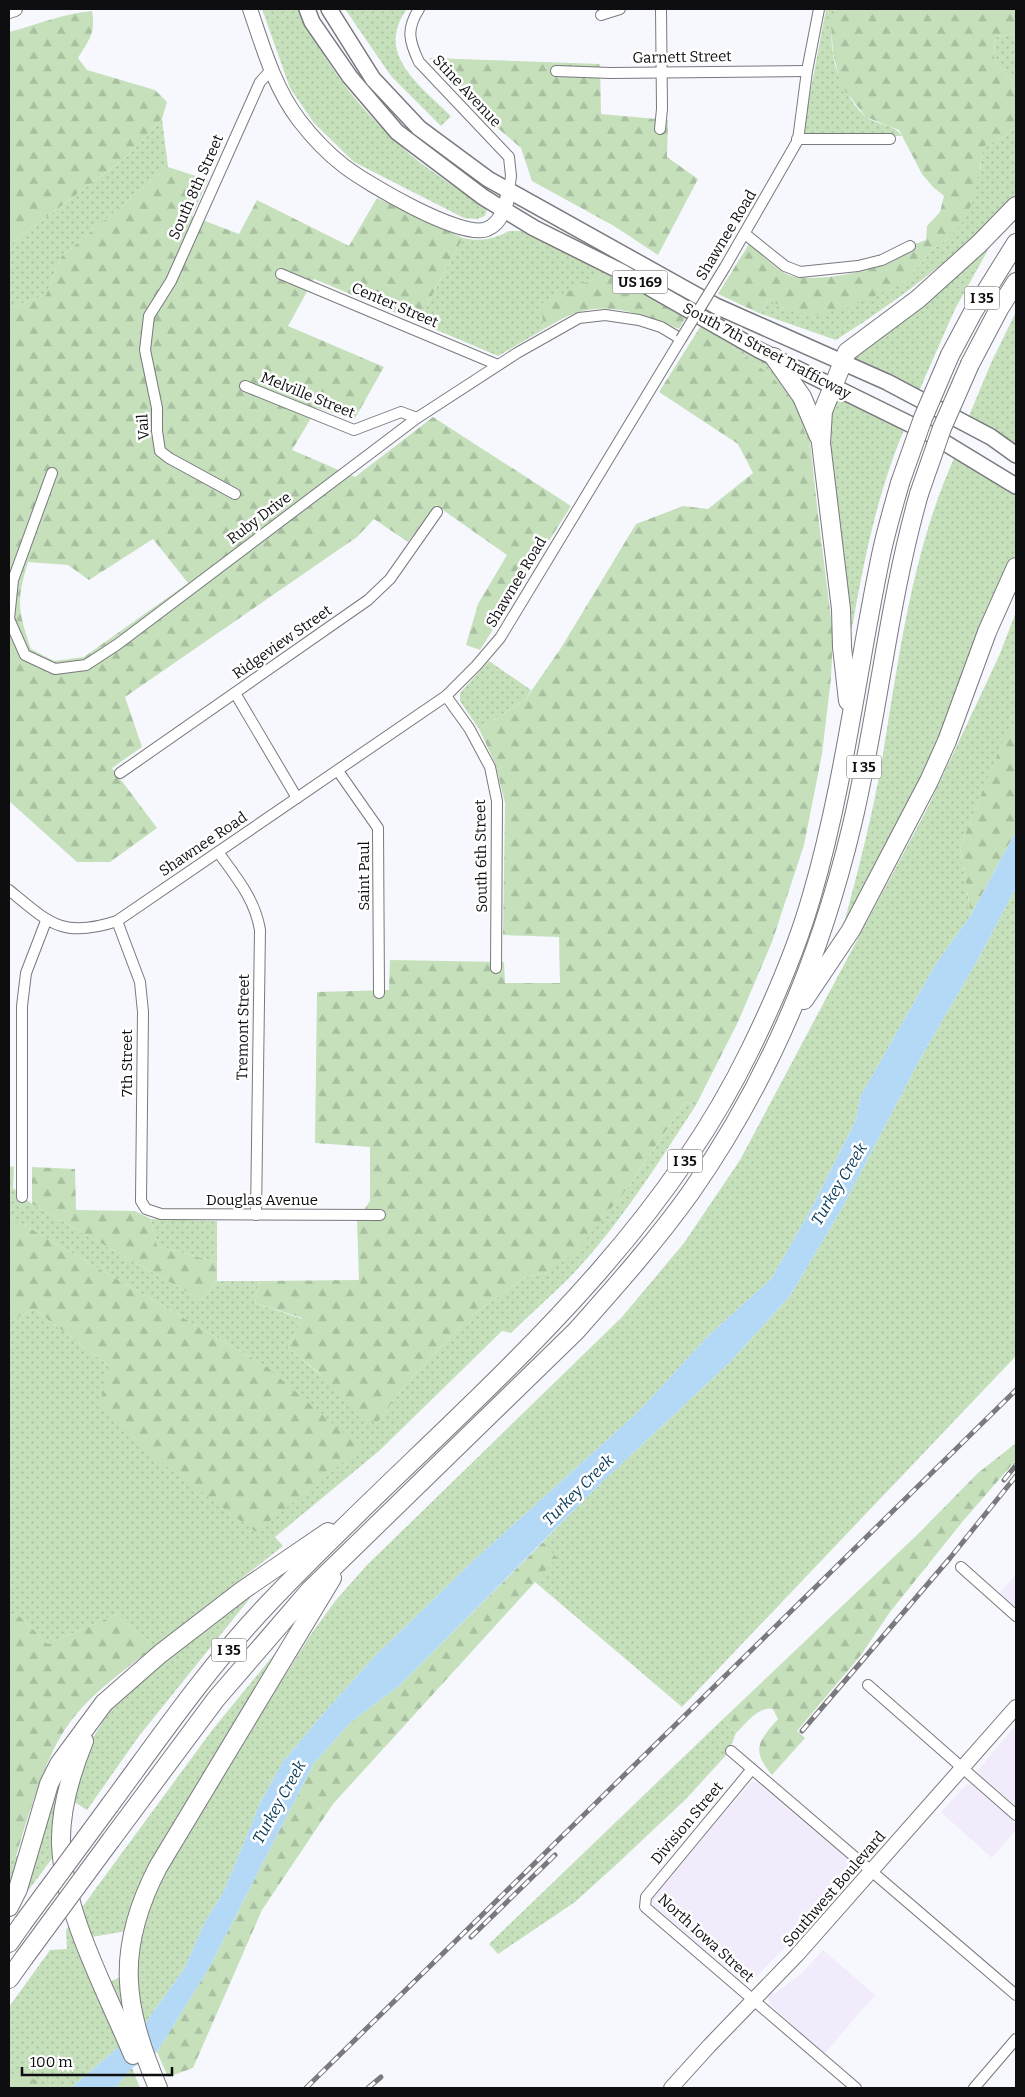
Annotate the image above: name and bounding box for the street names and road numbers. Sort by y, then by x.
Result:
street label: Garnett Street [632,47,732,67]
street label: Stine Avenue [429,51,505,131]
street label: South 8th Street [165,131,227,242]
street label: Shawnee Road [692,186,760,283]
road number: US 169 [612,270,668,294]
street label: Center Street [349,279,442,332]
road number: I 35 [964,286,1000,310]
street label: South 7th Street Trafficway [680,299,854,403]
street label: Melville Street [258,368,358,422]
street label: Vail [133,413,153,441]
street label: Ruby Drive [224,488,294,548]
street label: Shawnee Road [482,533,550,630]
street label: Ridgeview Street [229,601,335,683]
road number: I 35 [846,756,882,779]
street label: South 6th Street [471,799,491,913]
street label: Shawnee Road [156,808,250,880]
street label: Saint Paul [355,841,373,911]
street label: Tremont Street [233,973,253,1080]
street label: 7th Street [118,1029,136,1097]
road number: I 35 [668,1150,702,1172]
street label: Douglas Avenue [206,1191,318,1209]
road number: I 35 [212,1638,246,1662]
street label: Division Street [647,1778,727,1868]
street label: Southwest Boulevard [779,1828,889,1950]
street label: North Iowa Street [654,1890,758,1986]

